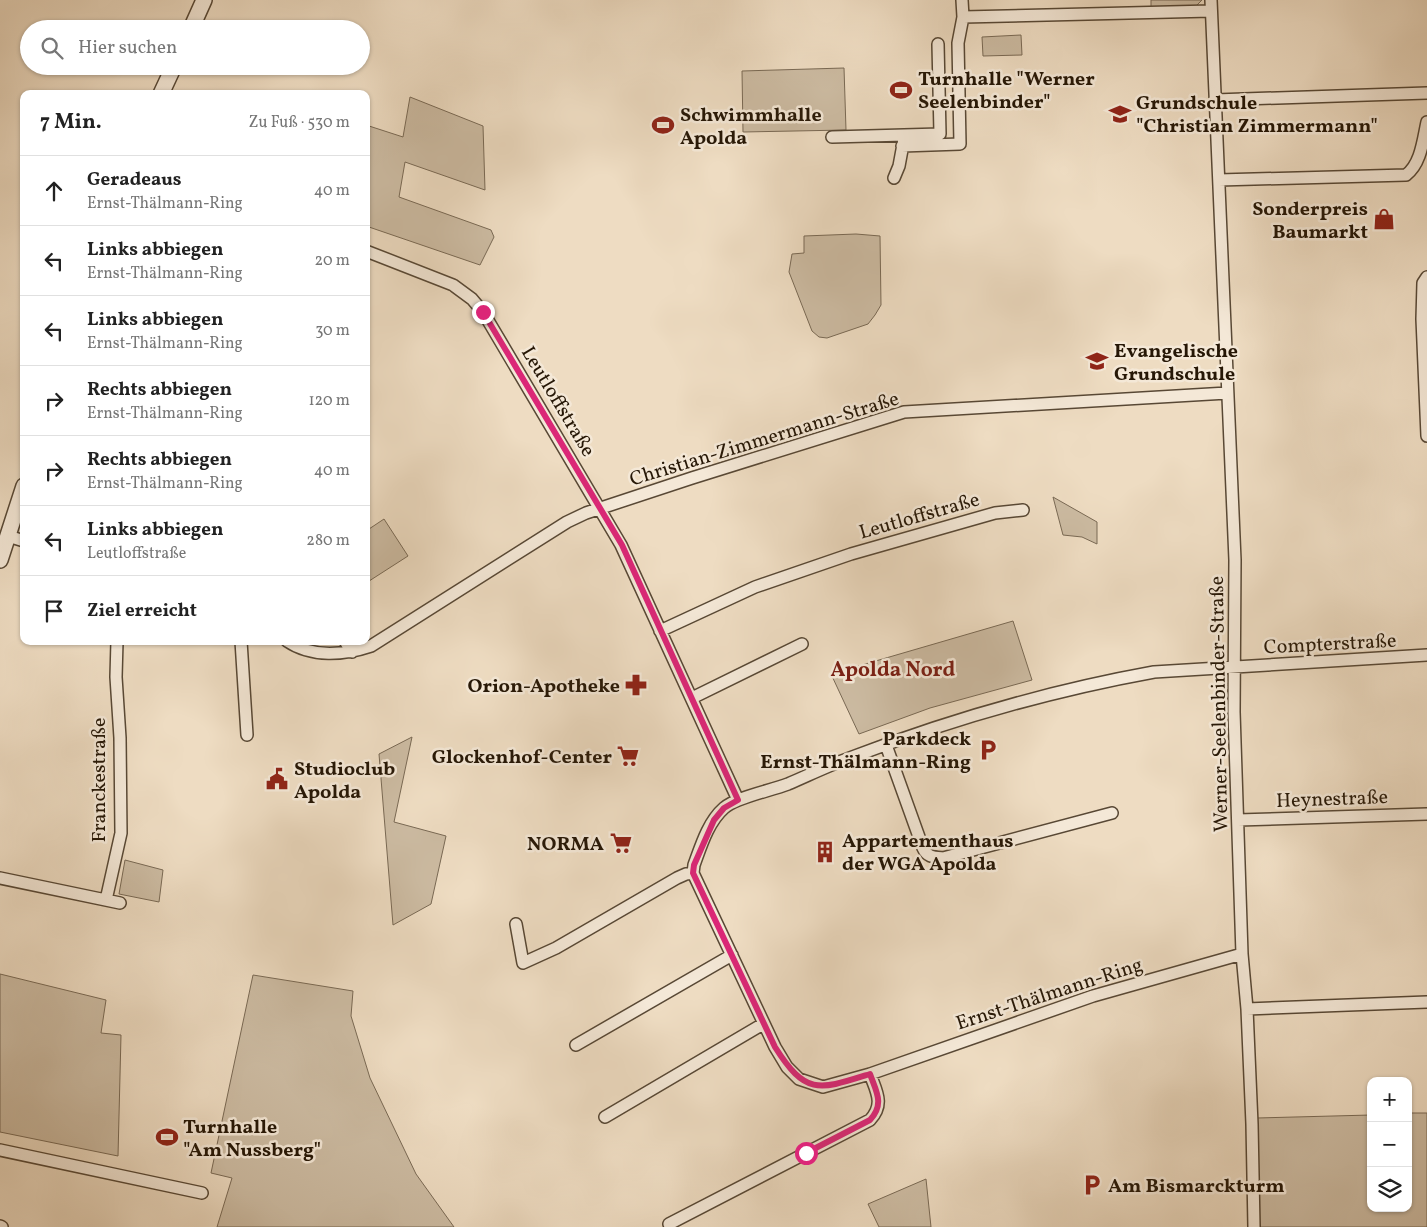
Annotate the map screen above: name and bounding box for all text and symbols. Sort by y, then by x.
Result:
search box [20,20,370,75]
icon: search [38,34,66,62]
text: Hier suchen [78,35,177,61]
place label: Turnhalle "Werner Seelenbinder" [918,66,1095,117]
sports icon: Turnhalle "Werner Seelenbinder" [888,77,914,103]
place label: Grundschule "Christian Zimmermann" [1136,90,1378,141]
school or university icon: Grundschule "Christian Zimmermann" [1107,101,1133,127]
place label: Schwimmhalle Apolda [680,102,822,153]
text: 7 Min. [40,108,102,137]
text: Zu Fuß · 530 m [248,112,350,134]
sports icon: Schwimmhalle Apolda [650,112,676,138]
text: Geradeaus [87,167,182,193]
icon: ahead [40,177,68,205]
text: 40 m [314,180,350,202]
text: Ernst-Thälmann-Ring [87,193,243,215]
place label: Sonderpreis Baumarkt [1252,196,1368,247]
shop icon: Sonderpreis Baumarkt [1371,206,1397,232]
text: Links abbiegen [87,237,224,263]
icon: left [40,247,68,275]
text: 20 m [315,250,350,272]
text: Ernst-Thälmann-Ring [87,263,243,285]
route end [472,301,495,324]
text: Links abbiegen [87,307,224,333]
icon: left [40,317,68,345]
text: 30 m [315,320,350,342]
text: Ernst-Thälmann-Ring [87,333,243,355]
place label: Evangelische Grundschule [1114,338,1238,389]
street label: Leutloffstraße [513,342,601,462]
school or university icon: Evangelische Grundschule [1084,348,1110,374]
text: Rechts abbiegen [87,377,232,403]
street label: Christian-Zimmermann-Straße [627,386,903,494]
icon: right [40,387,68,415]
text: 120 m [308,390,350,412]
text: Ernst-Thälmann-Ring [87,403,243,425]
text: Rechts abbiegen [87,447,232,473]
icon: right [40,457,68,485]
text: 40 m [314,460,350,482]
text: Ernst-Thälmann-Ring [87,473,243,495]
street label: Leutloffstraße [856,486,983,548]
text: Links abbiegen [87,517,224,543]
icon: left [40,527,68,555]
text: 280 m [306,530,350,552]
text: Leutloffstraße [87,543,186,565]
street label: Werner-Seelenbinder-Straße [1204,576,1236,832]
icon: arrive [40,597,68,625]
text: Ziel erreicht [87,598,197,624]
street label: Compterstraße [1263,628,1397,662]
district label: Apolda Nord [831,656,956,685]
pharmacy icon: Orion-Apotheke [623,672,649,698]
place label: Orion-Apotheke [467,673,620,701]
street label: Franckestraße [86,718,114,842]
place label: Parkdeck Ernst-Thälmann-Ring [760,726,971,777]
parking icon: Parkdeck Ernst-Thälmann-Ring [975,737,1001,763]
supermarket icon: Glockenhof-Center [615,743,641,769]
place label: Glockenhof-Center [432,744,612,772]
place label: Studioclub Apolda [294,756,395,807]
public building icon: Studioclub Apolda [264,766,290,792]
street label: Heynestraße [1276,784,1389,816]
place label: Appartementhaus der WGA Apolda [842,828,1014,879]
supermarket icon: NORMA [608,830,634,856]
place label: NORMA [527,831,604,859]
building icon: Appartementhaus der WGA Apolda [812,839,838,865]
street label: Ernst-Thälmann-Ring [953,952,1147,1038]
map controls [1367,1077,1412,1212]
button: + [1367,1077,1412,1122]
place label: Turnhalle "Am Nussberg" [183,1114,321,1165]
button: − [1367,1122,1412,1167]
sports icon: Turnhalle "Am Nussberg" [154,1124,180,1150]
route start [795,1142,818,1165]
button: layers [1367,1167,1412,1212]
parking icon: Am Bismarckturm [1079,1172,1105,1198]
place label: Am Bismarckturm [1108,1173,1284,1201]

